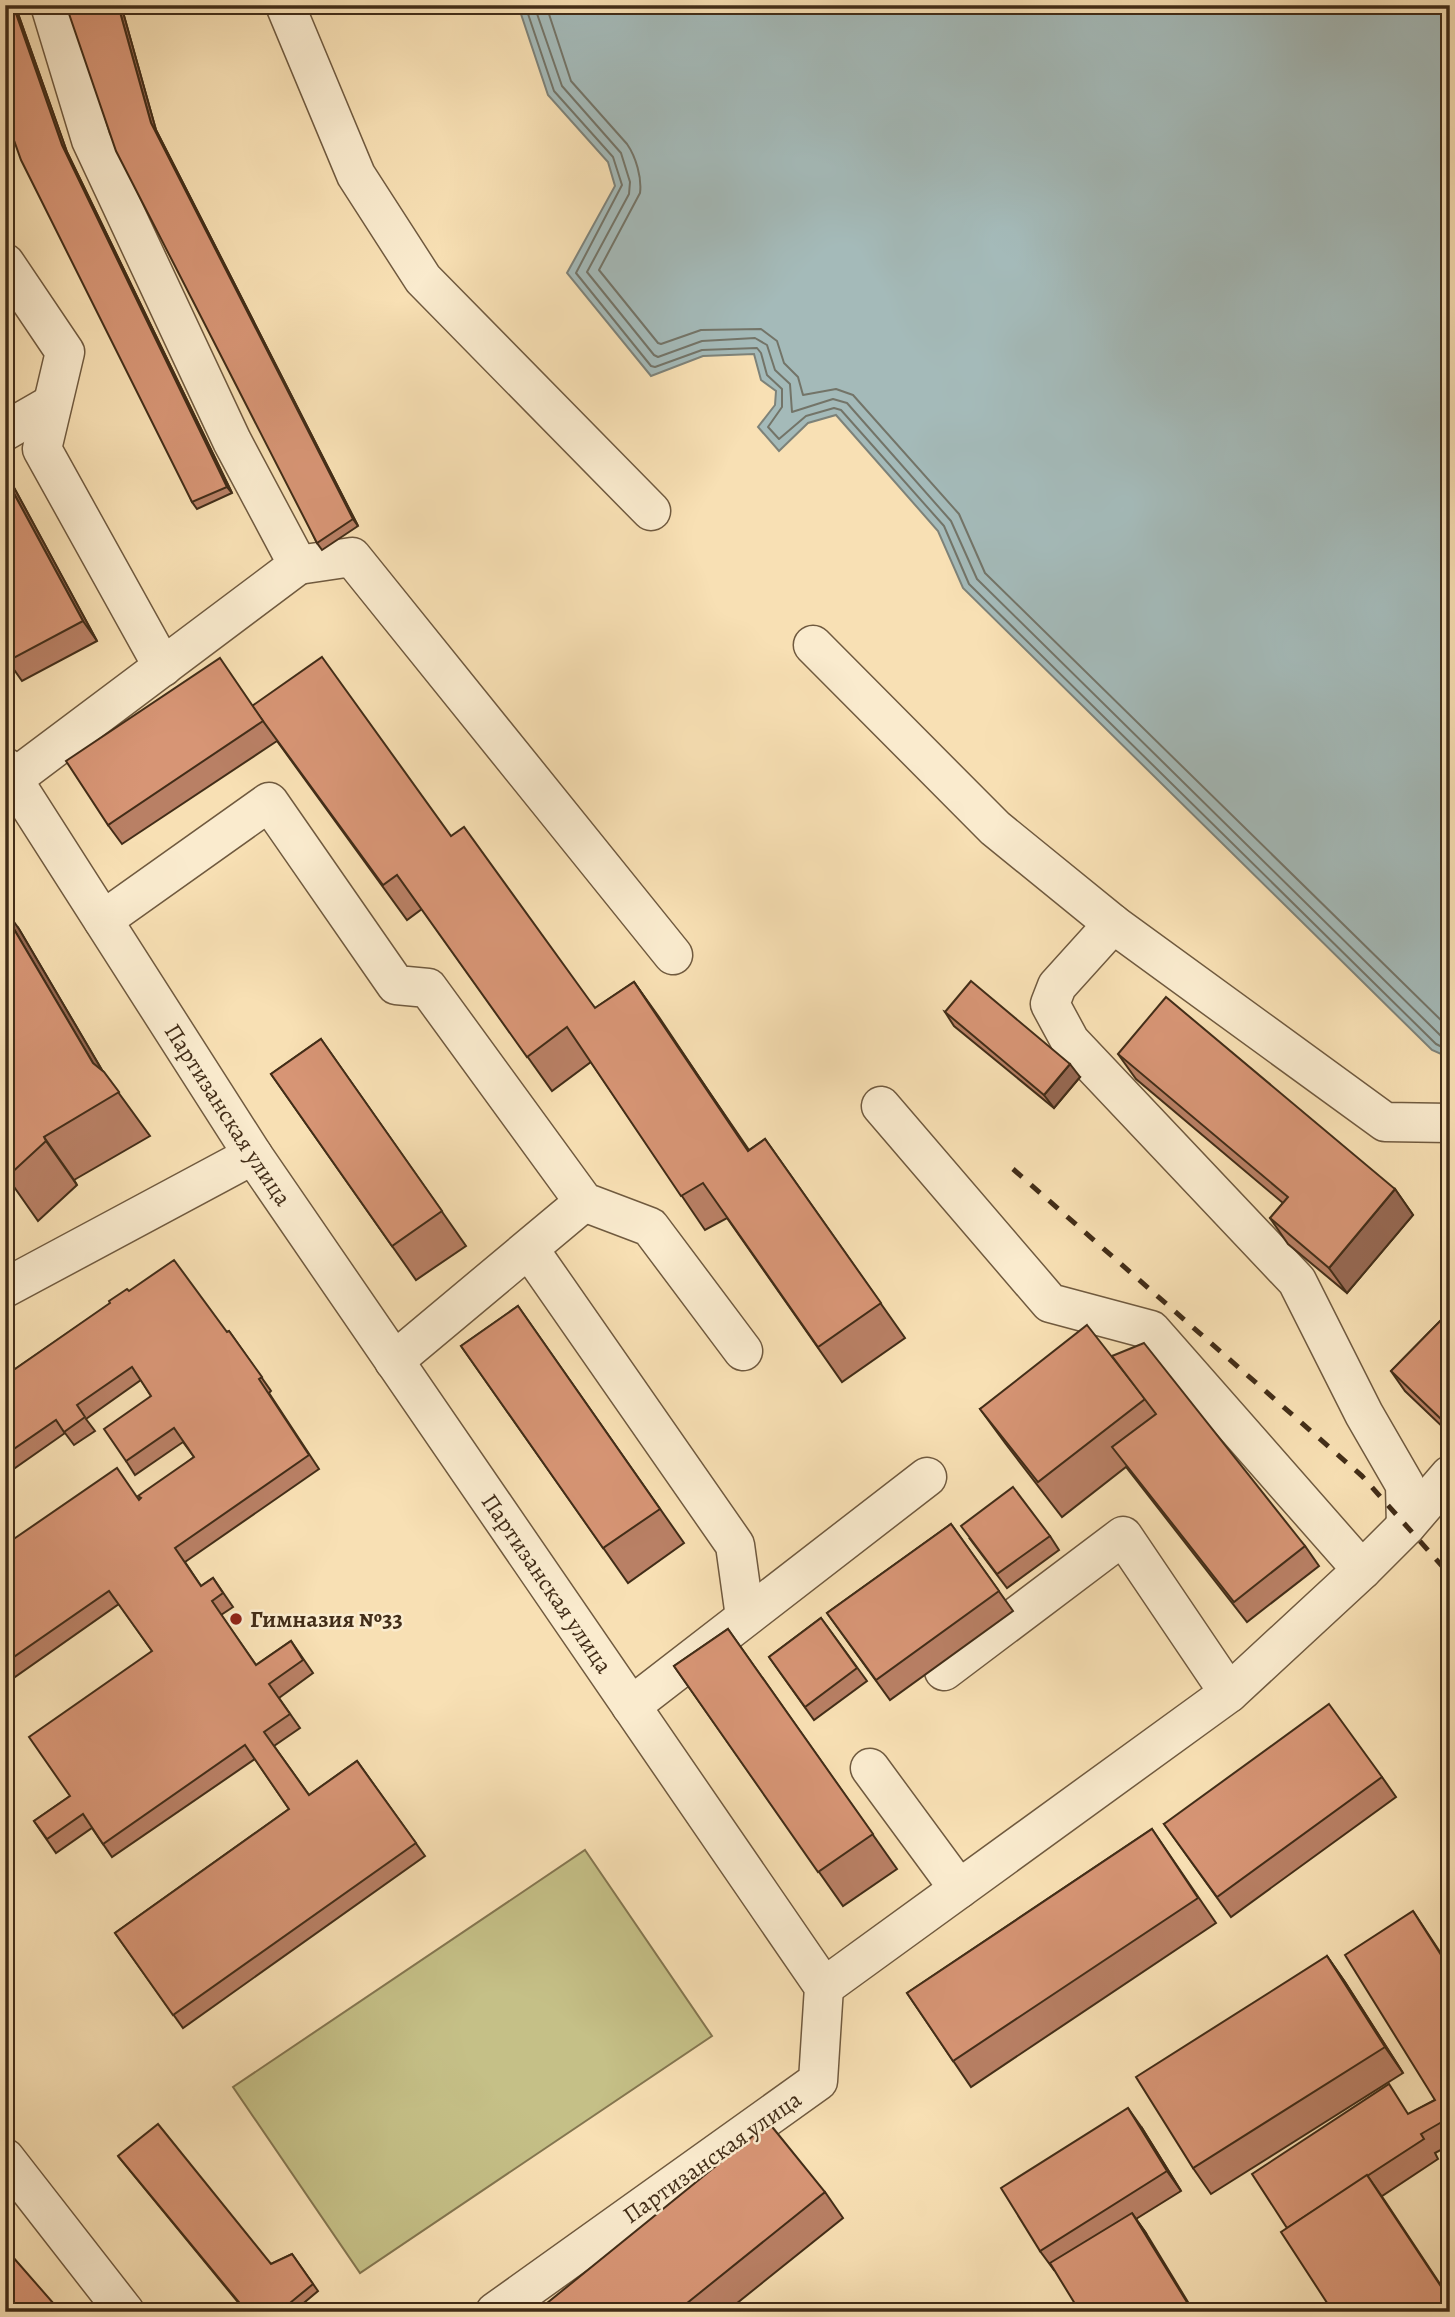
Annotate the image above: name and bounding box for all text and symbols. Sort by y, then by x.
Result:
street label: Партизанская улица [157,1017,299,1212]
street label: Партизанская улица [474,1487,620,1680]
place label: Гимназия №33 [250,1603,403,1635]
marker: Гимназия №33 [228,1611,244,1627]
street label: Партизанская улица [616,2083,808,2231]

